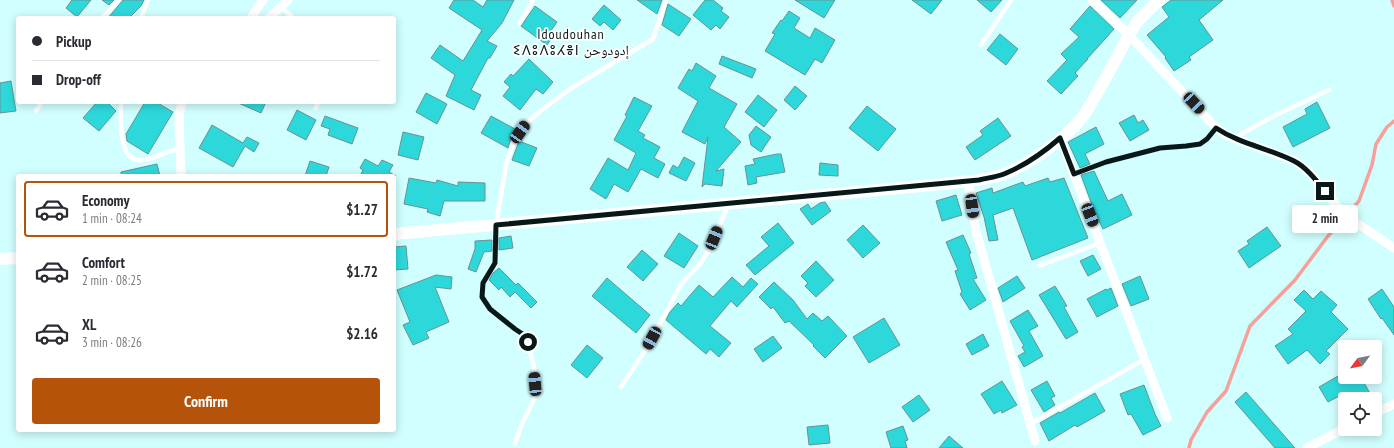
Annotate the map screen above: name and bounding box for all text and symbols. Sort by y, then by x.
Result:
district label: Idoudouhan ⵉⴷⵓⴷⵓⵃⴻⵏ إدودوحن [513,25,629,60]
text: Pickup [56,32,91,51]
text: Drop-off [56,70,101,89]
car [1181,90,1207,116]
car [508,119,532,145]
route end [1316,182,1334,200]
icon: car [34,191,70,227]
text: Economy [82,191,130,210]
car [964,193,980,219]
text: $1.27 [346,200,378,219]
car [1080,202,1100,228]
callout: 2 min [1292,205,1358,233]
text: 1 min · 08:24 [82,210,142,227]
text: 2 min [1312,210,1338,227]
car [704,225,724,251]
icon: car [34,253,70,289]
text: Comfort [82,253,125,272]
text: $1.72 [346,262,378,281]
text: 2 min · 08:25 [82,272,142,289]
icon: car [34,315,70,351]
text: XL [82,315,96,334]
text: $2.16 [346,324,378,343]
car [641,325,663,351]
route start [519,333,537,351]
text: 3 min · 08:26 [82,334,142,351]
north arrow [1338,340,1382,384]
map controls [1338,340,1382,436]
car [528,372,542,396]
button: Confirm [32,378,380,424]
button: locate [1338,392,1382,436]

